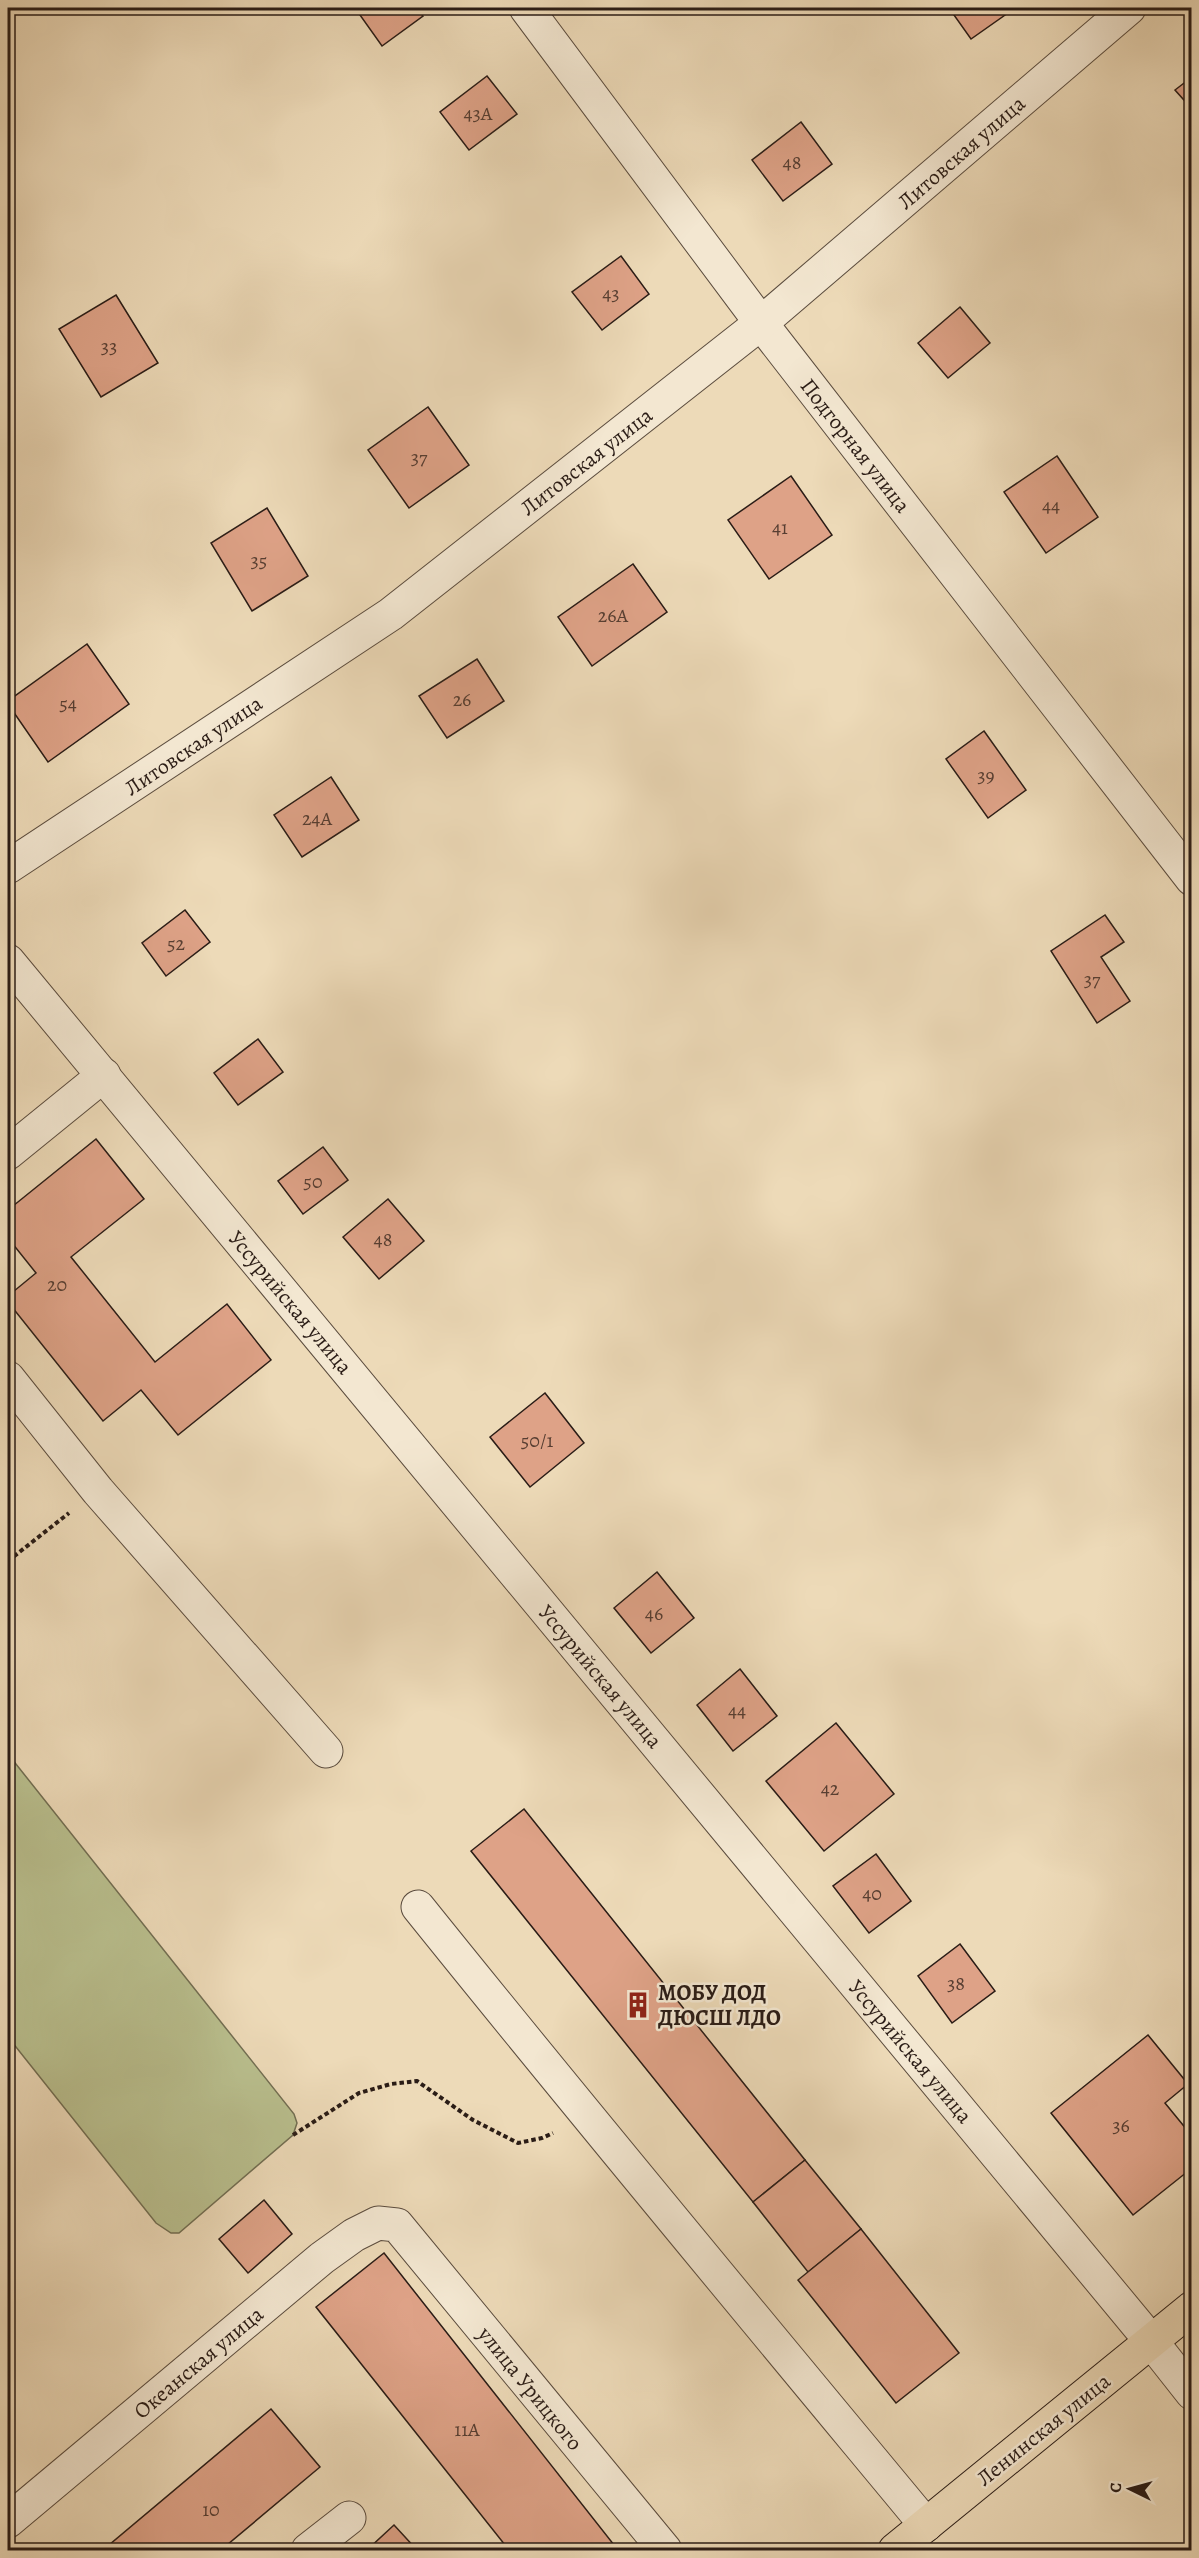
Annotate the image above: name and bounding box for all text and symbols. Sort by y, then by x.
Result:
street label: Литовская улица [891,88,1033,217]
house number: 43А [463,100,493,127]
house number: 48 [783,149,801,176]
house number: 43 [602,280,620,307]
house number: 33 [101,333,117,360]
street label: Подгорная улица [793,372,918,520]
street label: Литовская улица [514,400,660,523]
house number: 37 [411,444,428,471]
house number: 44 [1042,492,1060,519]
house number: 41 [772,514,788,541]
house number: 35 [251,547,267,574]
house number: 26А [598,602,629,629]
house number: 26 [453,686,471,713]
street label: Литовская улица [119,688,269,803]
house number: 54 [59,690,77,717]
house number: 39 [977,762,995,789]
house number: 24А [302,805,332,832]
house number: 52 [167,930,186,957]
house number: 37 [1084,966,1101,993]
house number: 50 [303,1168,323,1195]
street label: Уссурийская улица [221,1224,360,1381]
house number: 48 [374,1226,392,1253]
house number: 20 [47,1271,67,1298]
house number: 50/1 [521,1427,553,1454]
street label: Уссурийская улица [531,1598,670,1755]
house number: 46 [645,1600,663,1627]
house number: 44 [728,1697,746,1724]
house number: 42 [821,1775,840,1802]
house number: 40 [862,1880,882,1907]
house number: 38 [947,1970,965,1997]
street label: Уссурийская улица [841,1973,980,2130]
place label: МОБУ ДОД ДЮСШ ЛДО [658,1978,781,2033]
building icon: МОБУ ДОД ДЮСШ ЛДО [623,1990,653,2020]
house number: 36 [1112,2112,1130,2139]
street label: Океанская улица [127,2299,271,2426]
street label: улица Урицкого [470,2320,590,2457]
street label: Ленинская улица [970,2366,1118,2493]
house number: 11А [454,2416,480,2443]
north arrow [1100,2459,1160,2519]
text: С [1105,2482,1127,2494]
house number: 10 [202,2496,220,2523]

